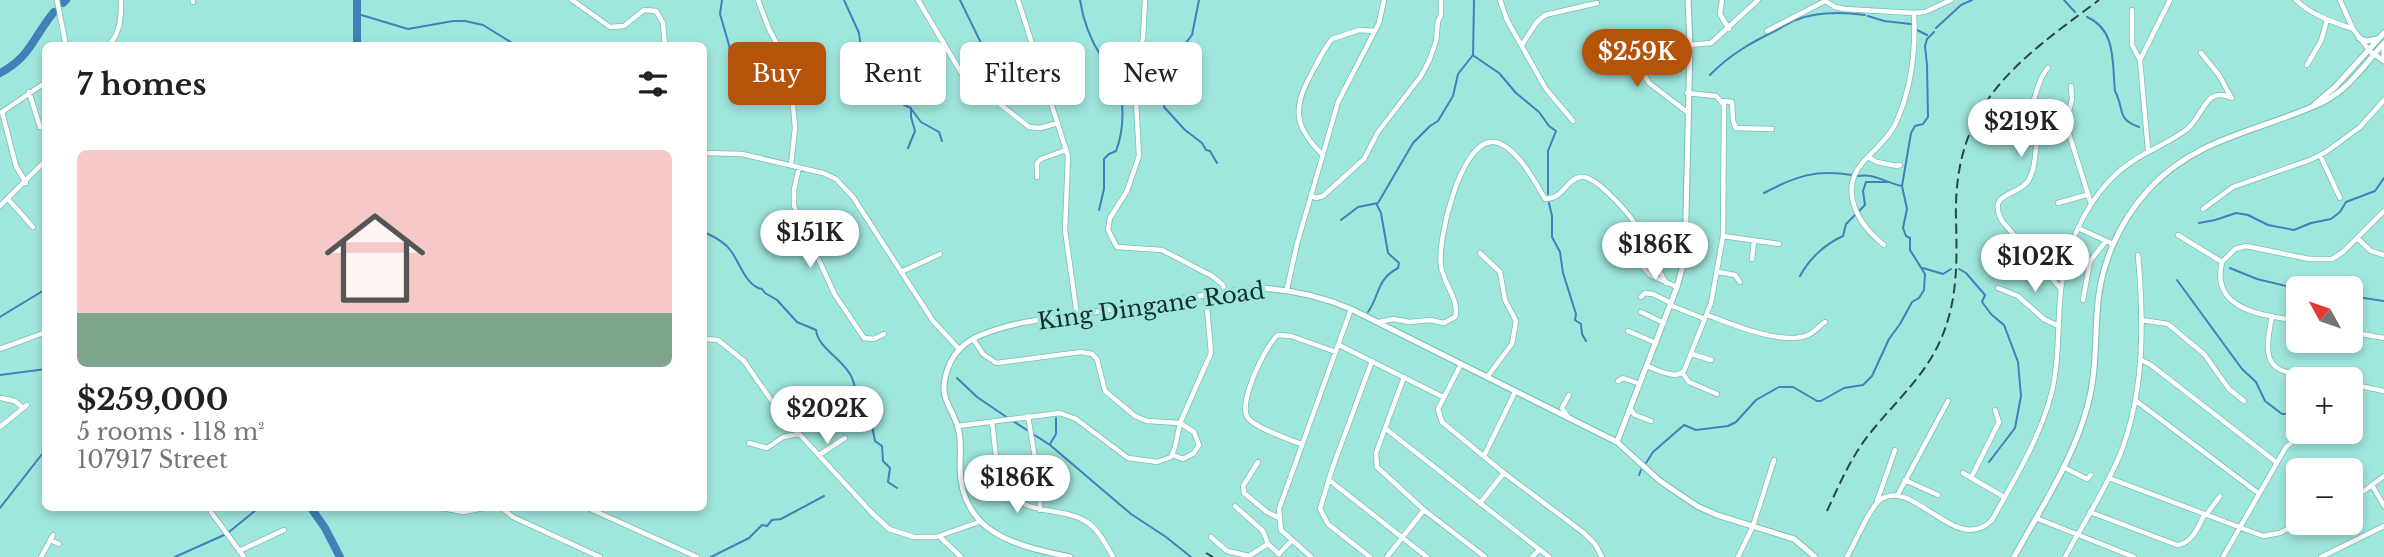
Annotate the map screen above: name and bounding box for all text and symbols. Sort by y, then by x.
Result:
pin: $259K [1588,29,1686,89]
text: $259K [1598,38,1676,66]
chip: Buy [728,42,826,105]
chip: Rent [840,42,946,105]
chip: Filters [960,42,1085,105]
chip: New [1099,42,1202,105]
icon: filters [634,65,672,103]
text: 7 homes [77,66,206,103]
pin: $219K [1972,100,2070,159]
text: $219K [1984,108,2058,136]
icon: home [312,195,438,321]
pin: $151K [761,210,859,270]
text: $151K [776,219,844,247]
pin: $186K [1606,222,1704,282]
text: $186K [1618,231,1692,259]
pin: $102K [1986,234,2084,294]
text: $102K [1997,243,2073,271]
street label: King Dingane Road [1036,276,1266,336]
north arrow [2286,276,2362,354]
map controls [2286,276,2363,535]
button: + [2286,367,2363,444]
text: $259,000 [77,381,228,418]
pin: $202K [778,386,876,446]
text: $202K [786,395,868,423]
text: 5 rooms · 118 m² [77,418,265,446]
text: 107917 Street [77,446,228,474]
pin: $186K [968,456,1066,515]
button: − [2286,458,2363,535]
text: $186K [980,464,1054,492]

